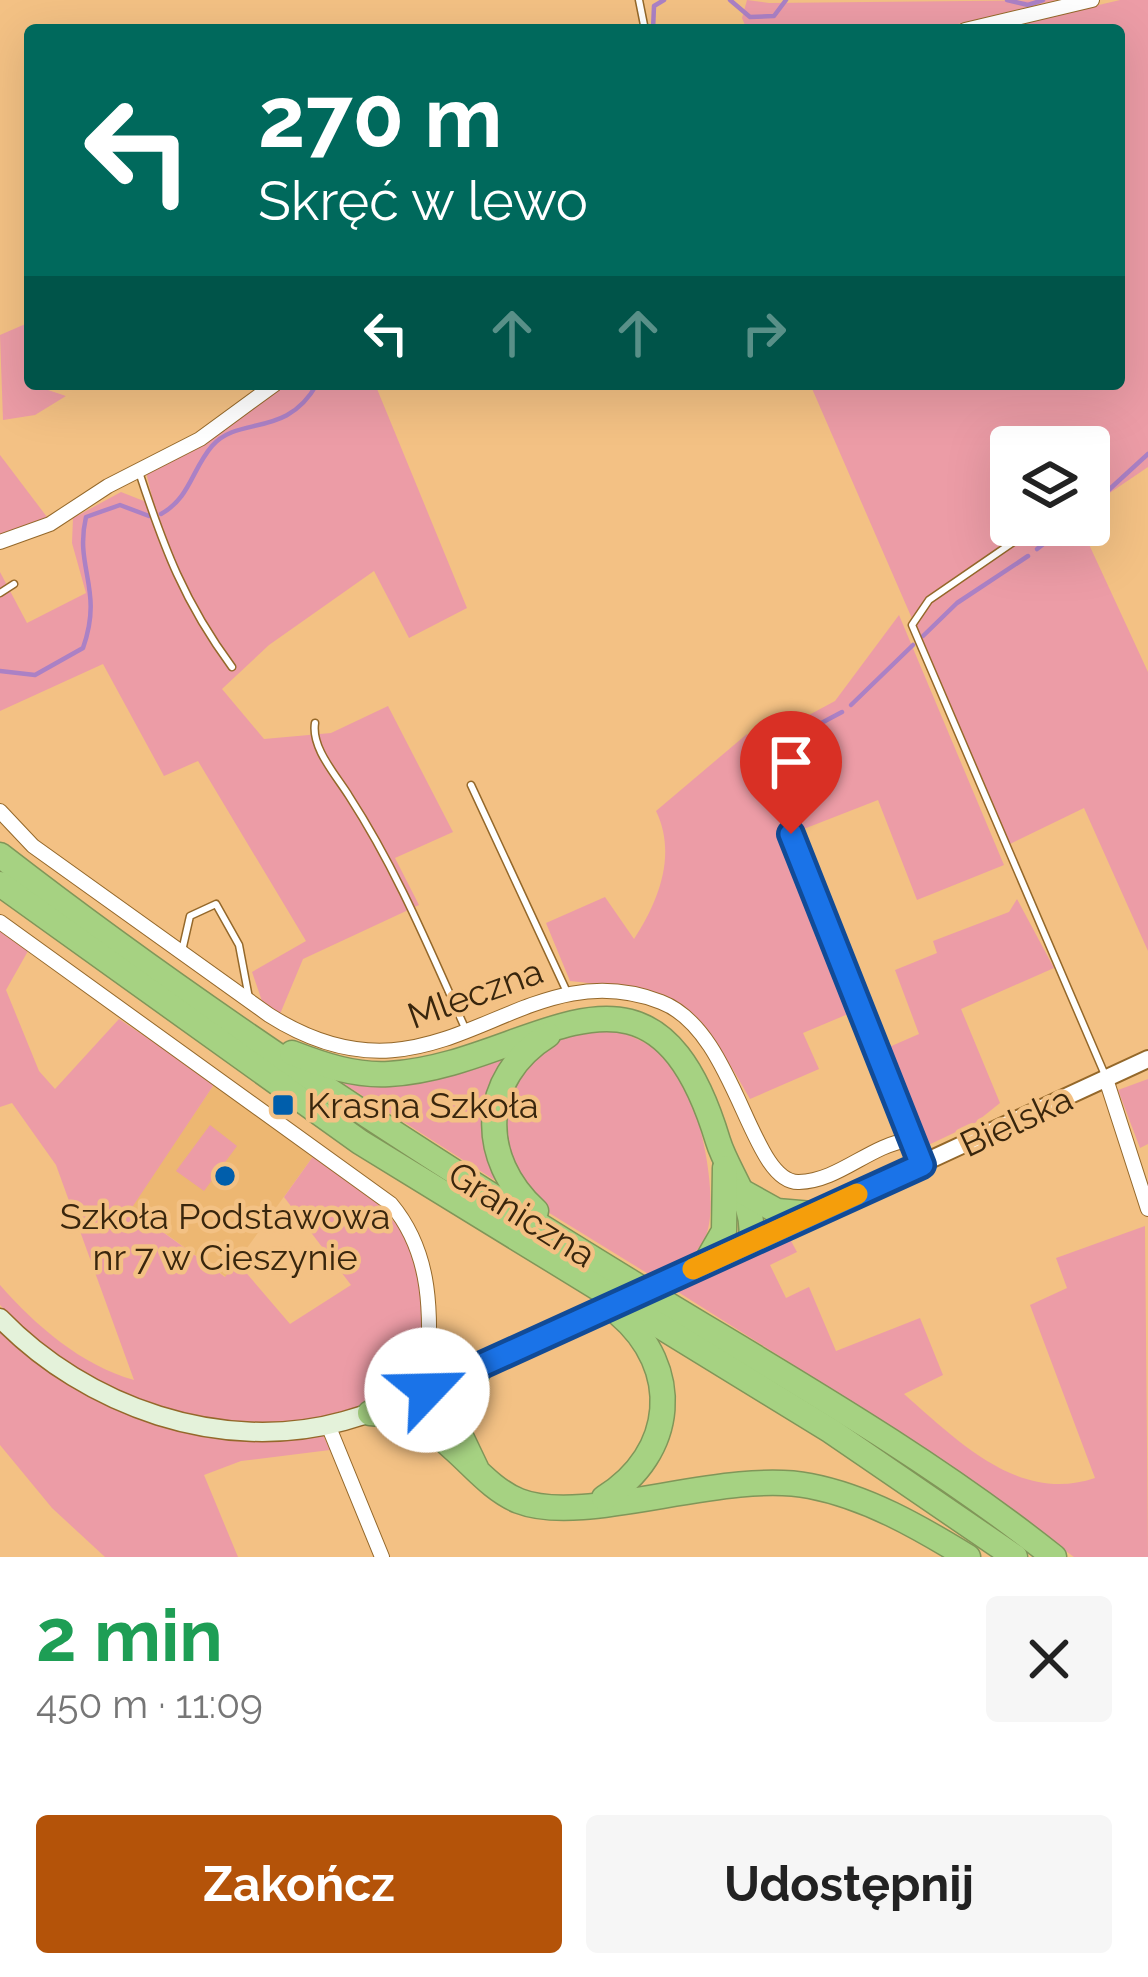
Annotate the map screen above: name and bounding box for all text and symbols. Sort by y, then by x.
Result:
text: 270 m [258,68,502,167]
icon: left [60,72,216,228]
text: Skręć w lewo [258,169,588,233]
icon: left [353,300,419,366]
icon: ahead [479,300,545,366]
icon: ahead [605,300,671,366]
icon: right [731,300,797,366]
map controls [990,426,1110,546]
button: layers [990,426,1110,546]
pin [740,711,842,834]
icon: arrive [758,729,824,795]
street label: Mleczna [402,949,548,1037]
street label: Bielska [953,1077,1079,1165]
place label: Krasna Szkoła [307,1084,539,1126]
marker: Krasna Szkoła [270,1092,296,1118]
street label: Graniczna [441,1153,603,1275]
marker: Szkoła Podstawowa nr 7 w Cieszynie [212,1163,238,1189]
place label: Szkoła Podstawowa nr 7 w Cieszynie [60,1195,390,1278]
position arrow [364,1327,490,1453]
text: 2 min [36,1593,223,1678]
button: close [986,1596,1112,1722]
text: 450 m · 11:09 [36,1681,263,1727]
button: Zakończ [36,1815,562,1953]
button: Udostępnij [586,1815,1112,1953]

